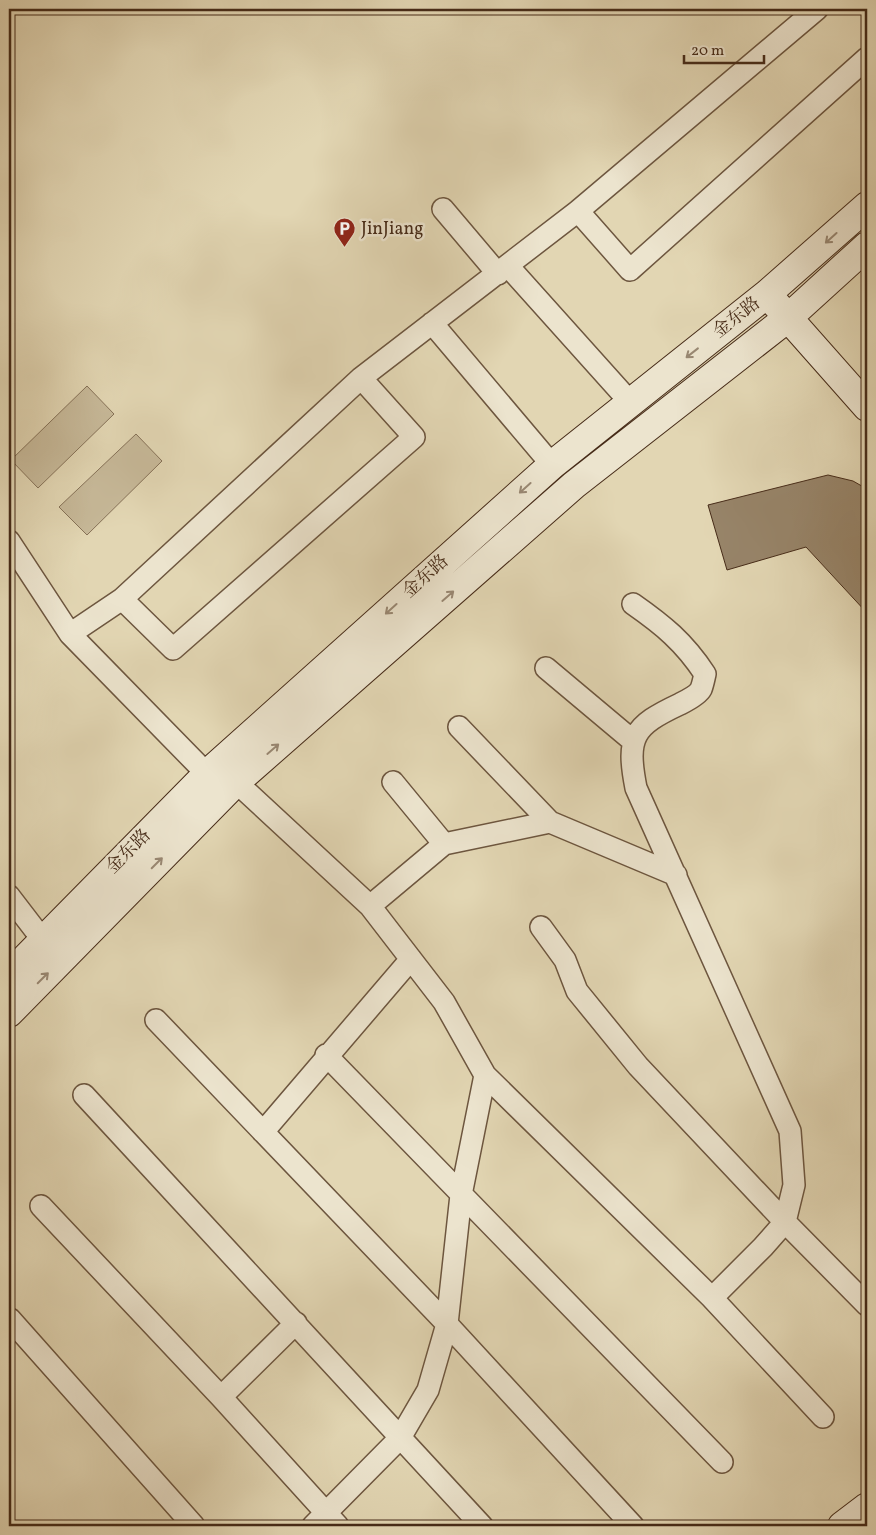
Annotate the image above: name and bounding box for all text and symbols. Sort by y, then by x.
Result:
scale bar [684,32,764,64]
text: 20 m [691,41,724,62]
parking icon: JinJiang [333,217,357,248]
place label: JinJiang [361,217,423,242]
one-way arrow [824,232,837,244]
street label: 金东路 [708,292,766,344]
one-way arrow [685,348,699,358]
one-way arrow [519,483,532,494]
street label: 金东路 [398,550,454,604]
one-way arrow [441,591,454,602]
one-way arrow [385,603,398,614]
one-way arrow [267,744,280,755]
street label: 金东路 [101,824,157,880]
one-way arrow [151,856,163,869]
one-way arrow [37,972,49,985]

